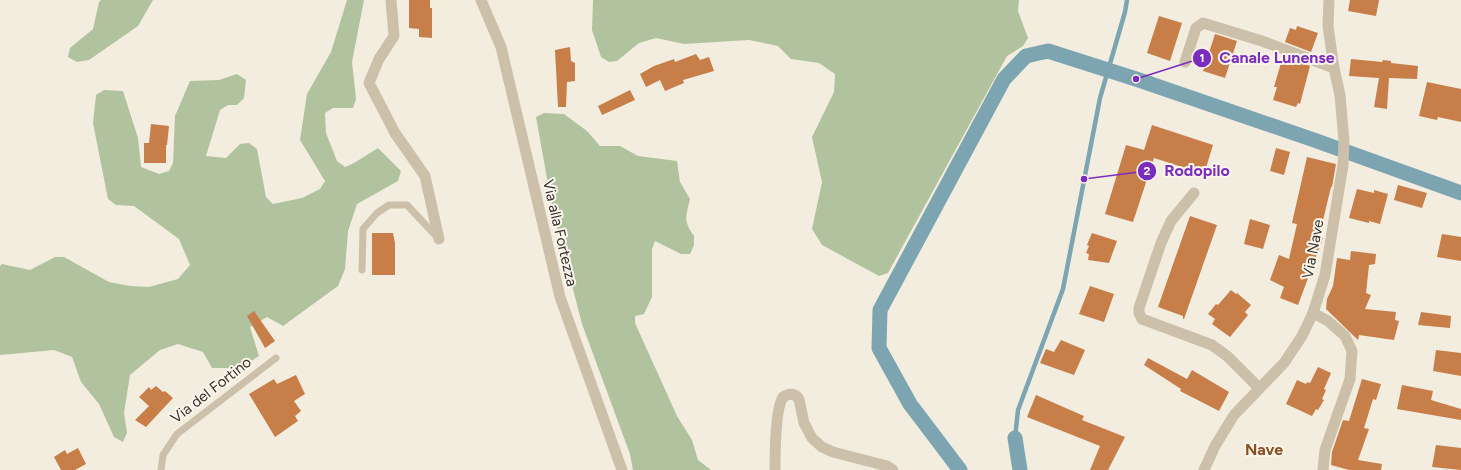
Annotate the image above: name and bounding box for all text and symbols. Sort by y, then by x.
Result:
callout: Canale Lunense [1192,44,1343,72]
text: Canale Lunense [1219,48,1335,67]
text: 1 [1199,51,1205,65]
callout: Rodopilo [1137,157,1238,185]
text: Rodopilo [1164,161,1230,180]
text: 2 [1144,164,1151,178]
street label: Via alla Fortezza [539,178,581,288]
street label: Via Nave [1298,218,1328,280]
street label: Via del Fortino [167,353,255,427]
district label: Nave [1245,440,1283,459]

